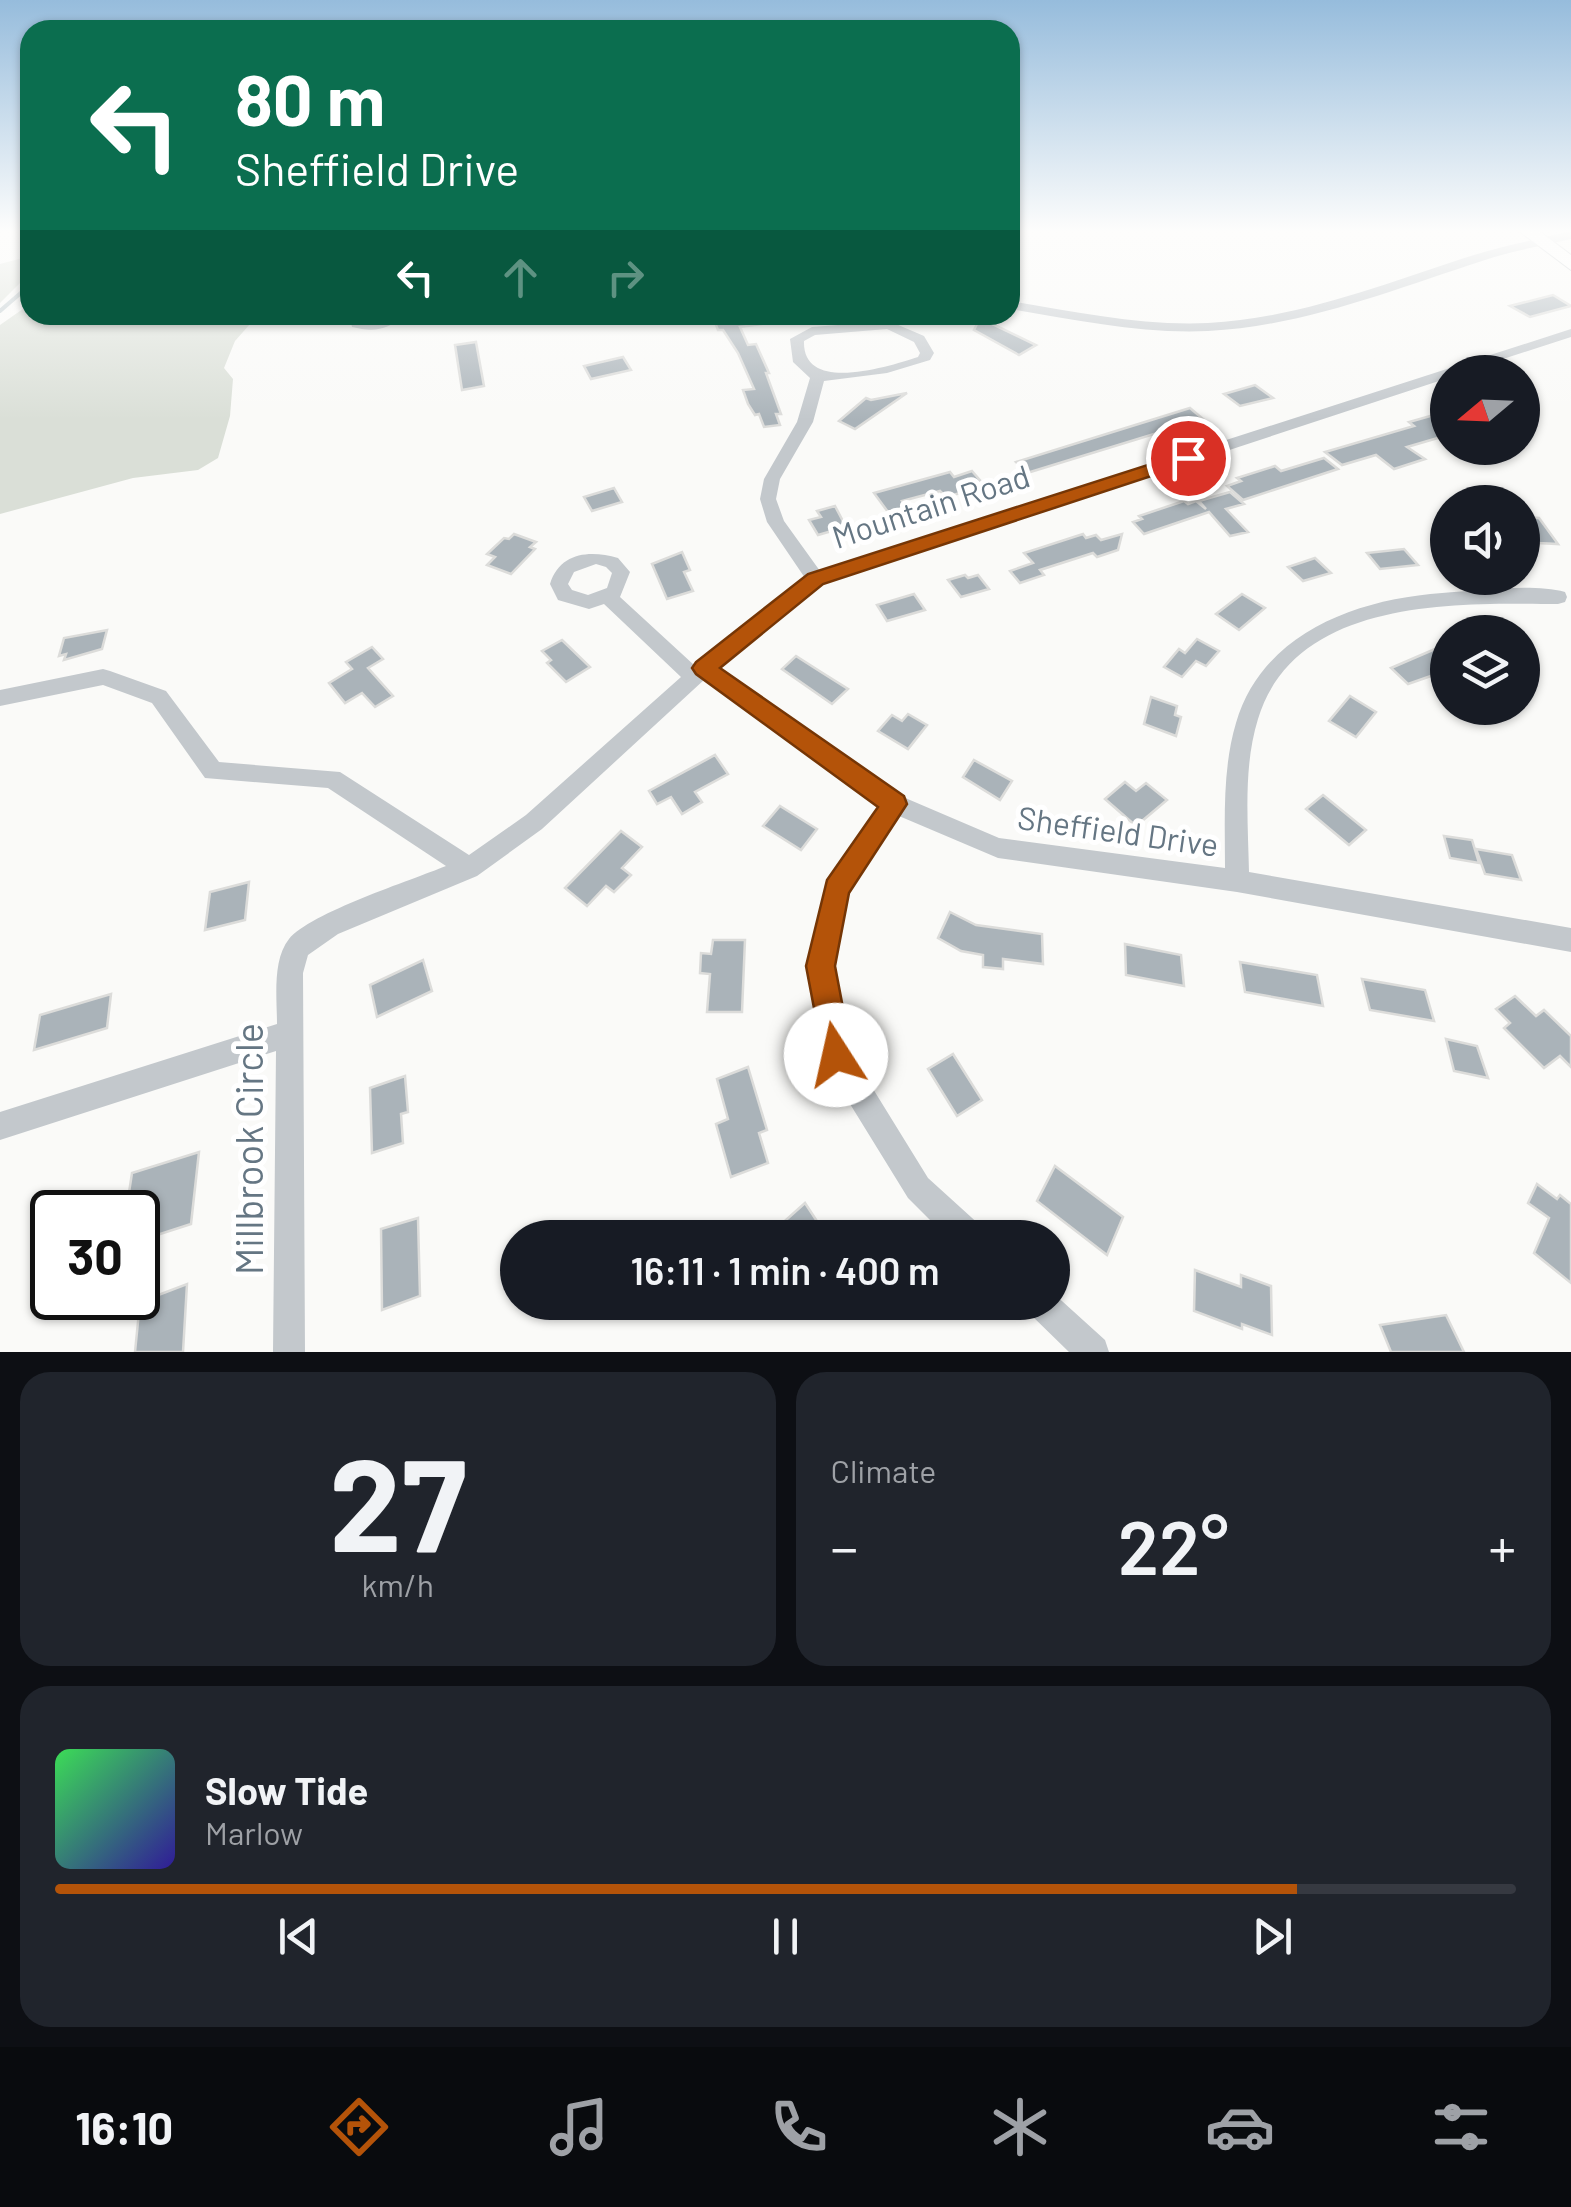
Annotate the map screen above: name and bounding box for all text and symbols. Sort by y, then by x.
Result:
text: 80 m [235,56,385,140]
icon: left [70,60,200,190]
text: Sheffield Drive [235,141,519,195]
icon: left [388,250,443,305]
icon: ahead [493,250,548,305]
icon: right [598,250,653,305]
north arrow [1430,355,1540,465]
map controls [1430,355,1540,725]
pin [1146,416,1231,501]
icon: arrive [1161,431,1216,486]
street label: Mountain Road [827,455,1034,555]
button: sound [1430,485,1540,595]
button: layers [1430,615,1540,725]
street label: Sheffield Drive [1016,797,1221,863]
position arrow [784,1003,888,1107]
street label: Millbrook Circle [225,1023,271,1275]
speed limit sign: 30 [30,1190,160,1320]
text: 16:11 · 1 min · 400 m [630,1247,940,1293]
text: 27 [329,1422,466,1578]
text: Climate [831,1451,936,1489]
text: 22° [1118,1500,1229,1590]
text: − [831,1513,858,1579]
text: + [1488,1513,1516,1579]
text: km/h [362,1565,434,1603]
text: Slow Tide [205,1767,368,1813]
text: Marlow [205,1813,303,1851]
icon: previous [271,1909,326,1964]
icon: pause [758,1909,813,1964]
icon: next [1245,1909,1300,1964]
icon: directions [324,2092,394,2162]
icon: music [544,2092,614,2162]
icon: phone [764,2092,834,2162]
icon: climate [985,2092,1055,2162]
icon: car [1205,2092,1275,2162]
icon: filters [1426,2092,1496,2162]
text: 16:10 [75,2100,173,2154]

